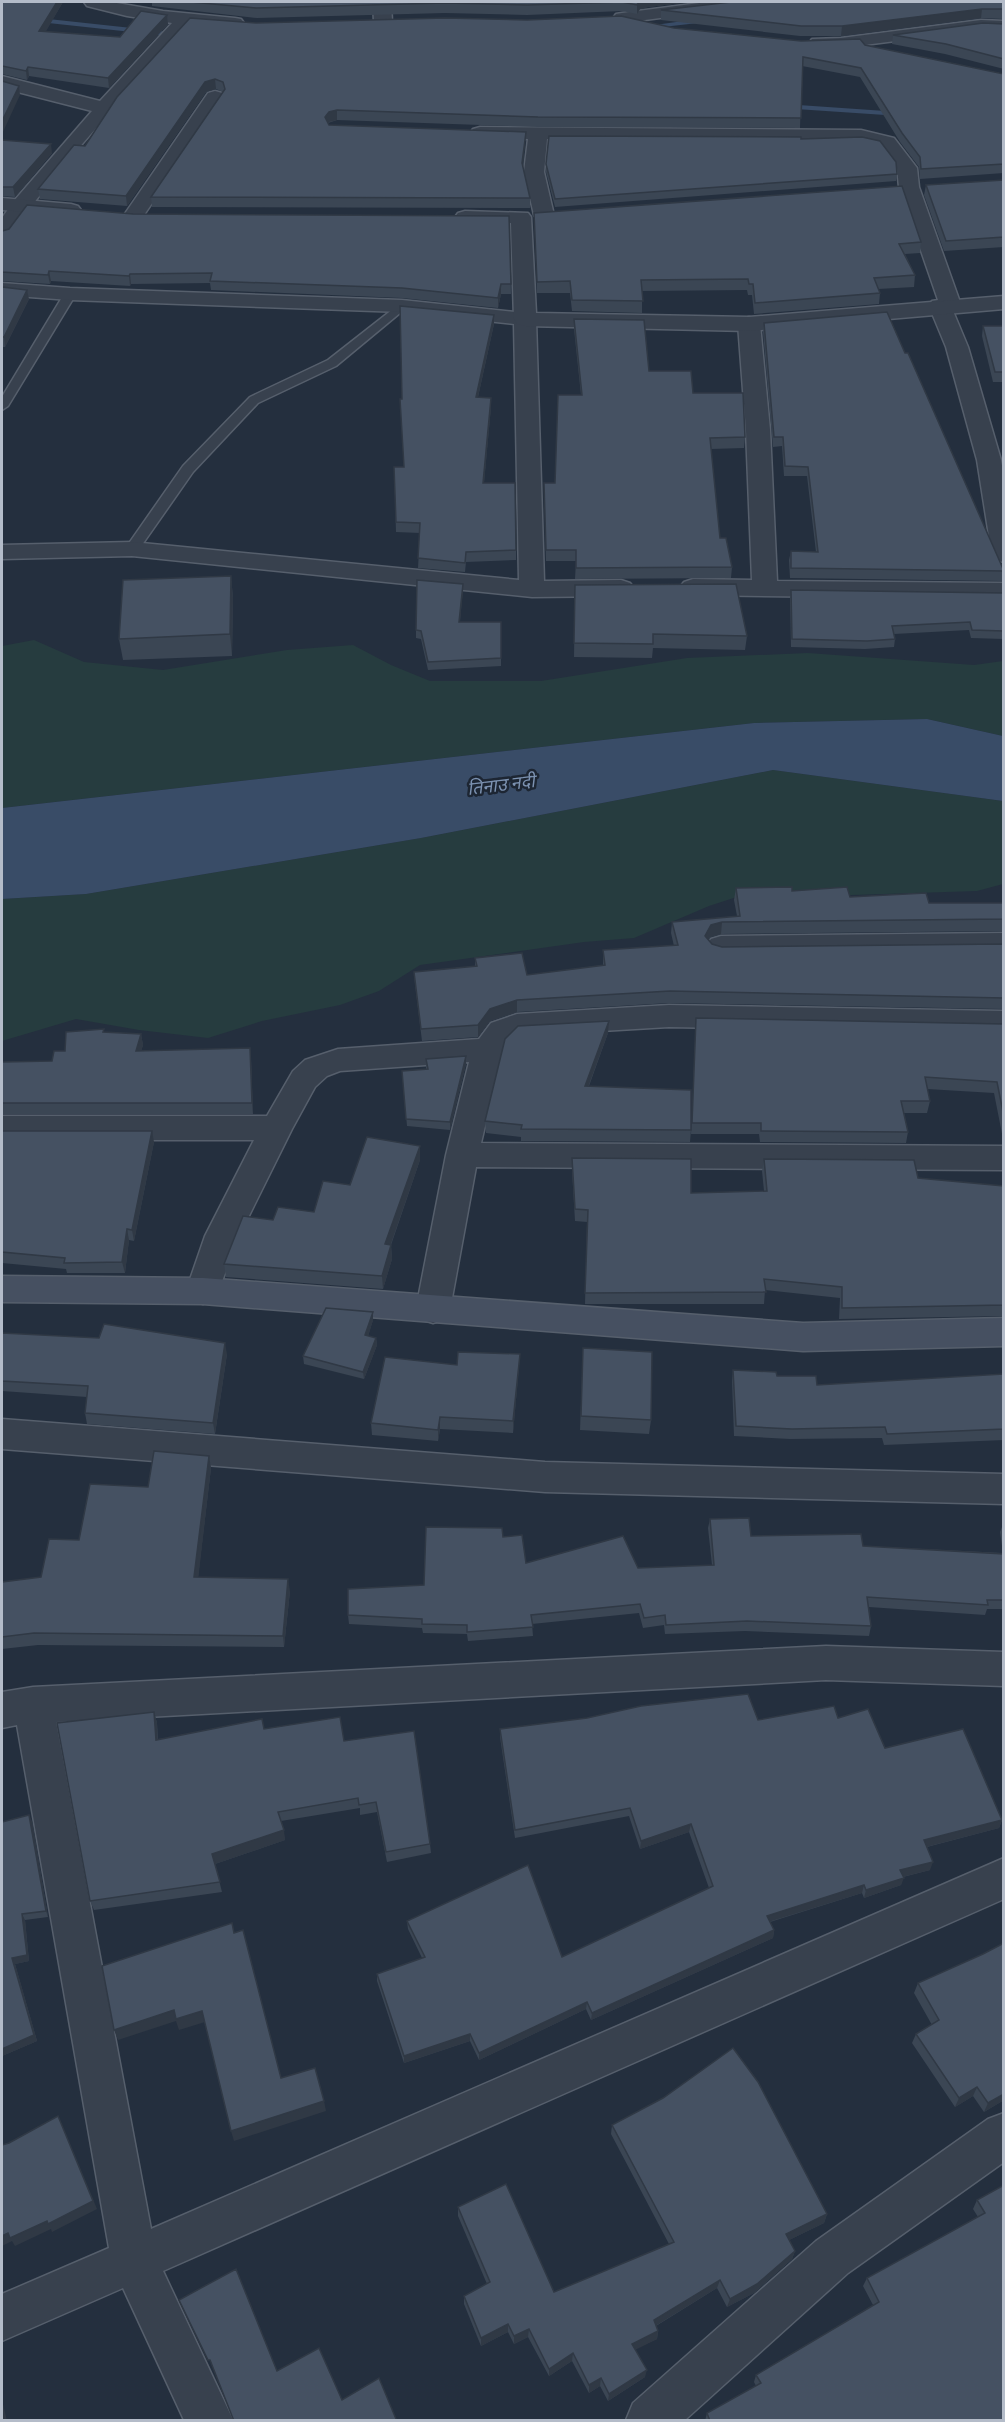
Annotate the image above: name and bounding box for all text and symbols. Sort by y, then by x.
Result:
water label: तिनाउ नदी [466,768,539,801]

